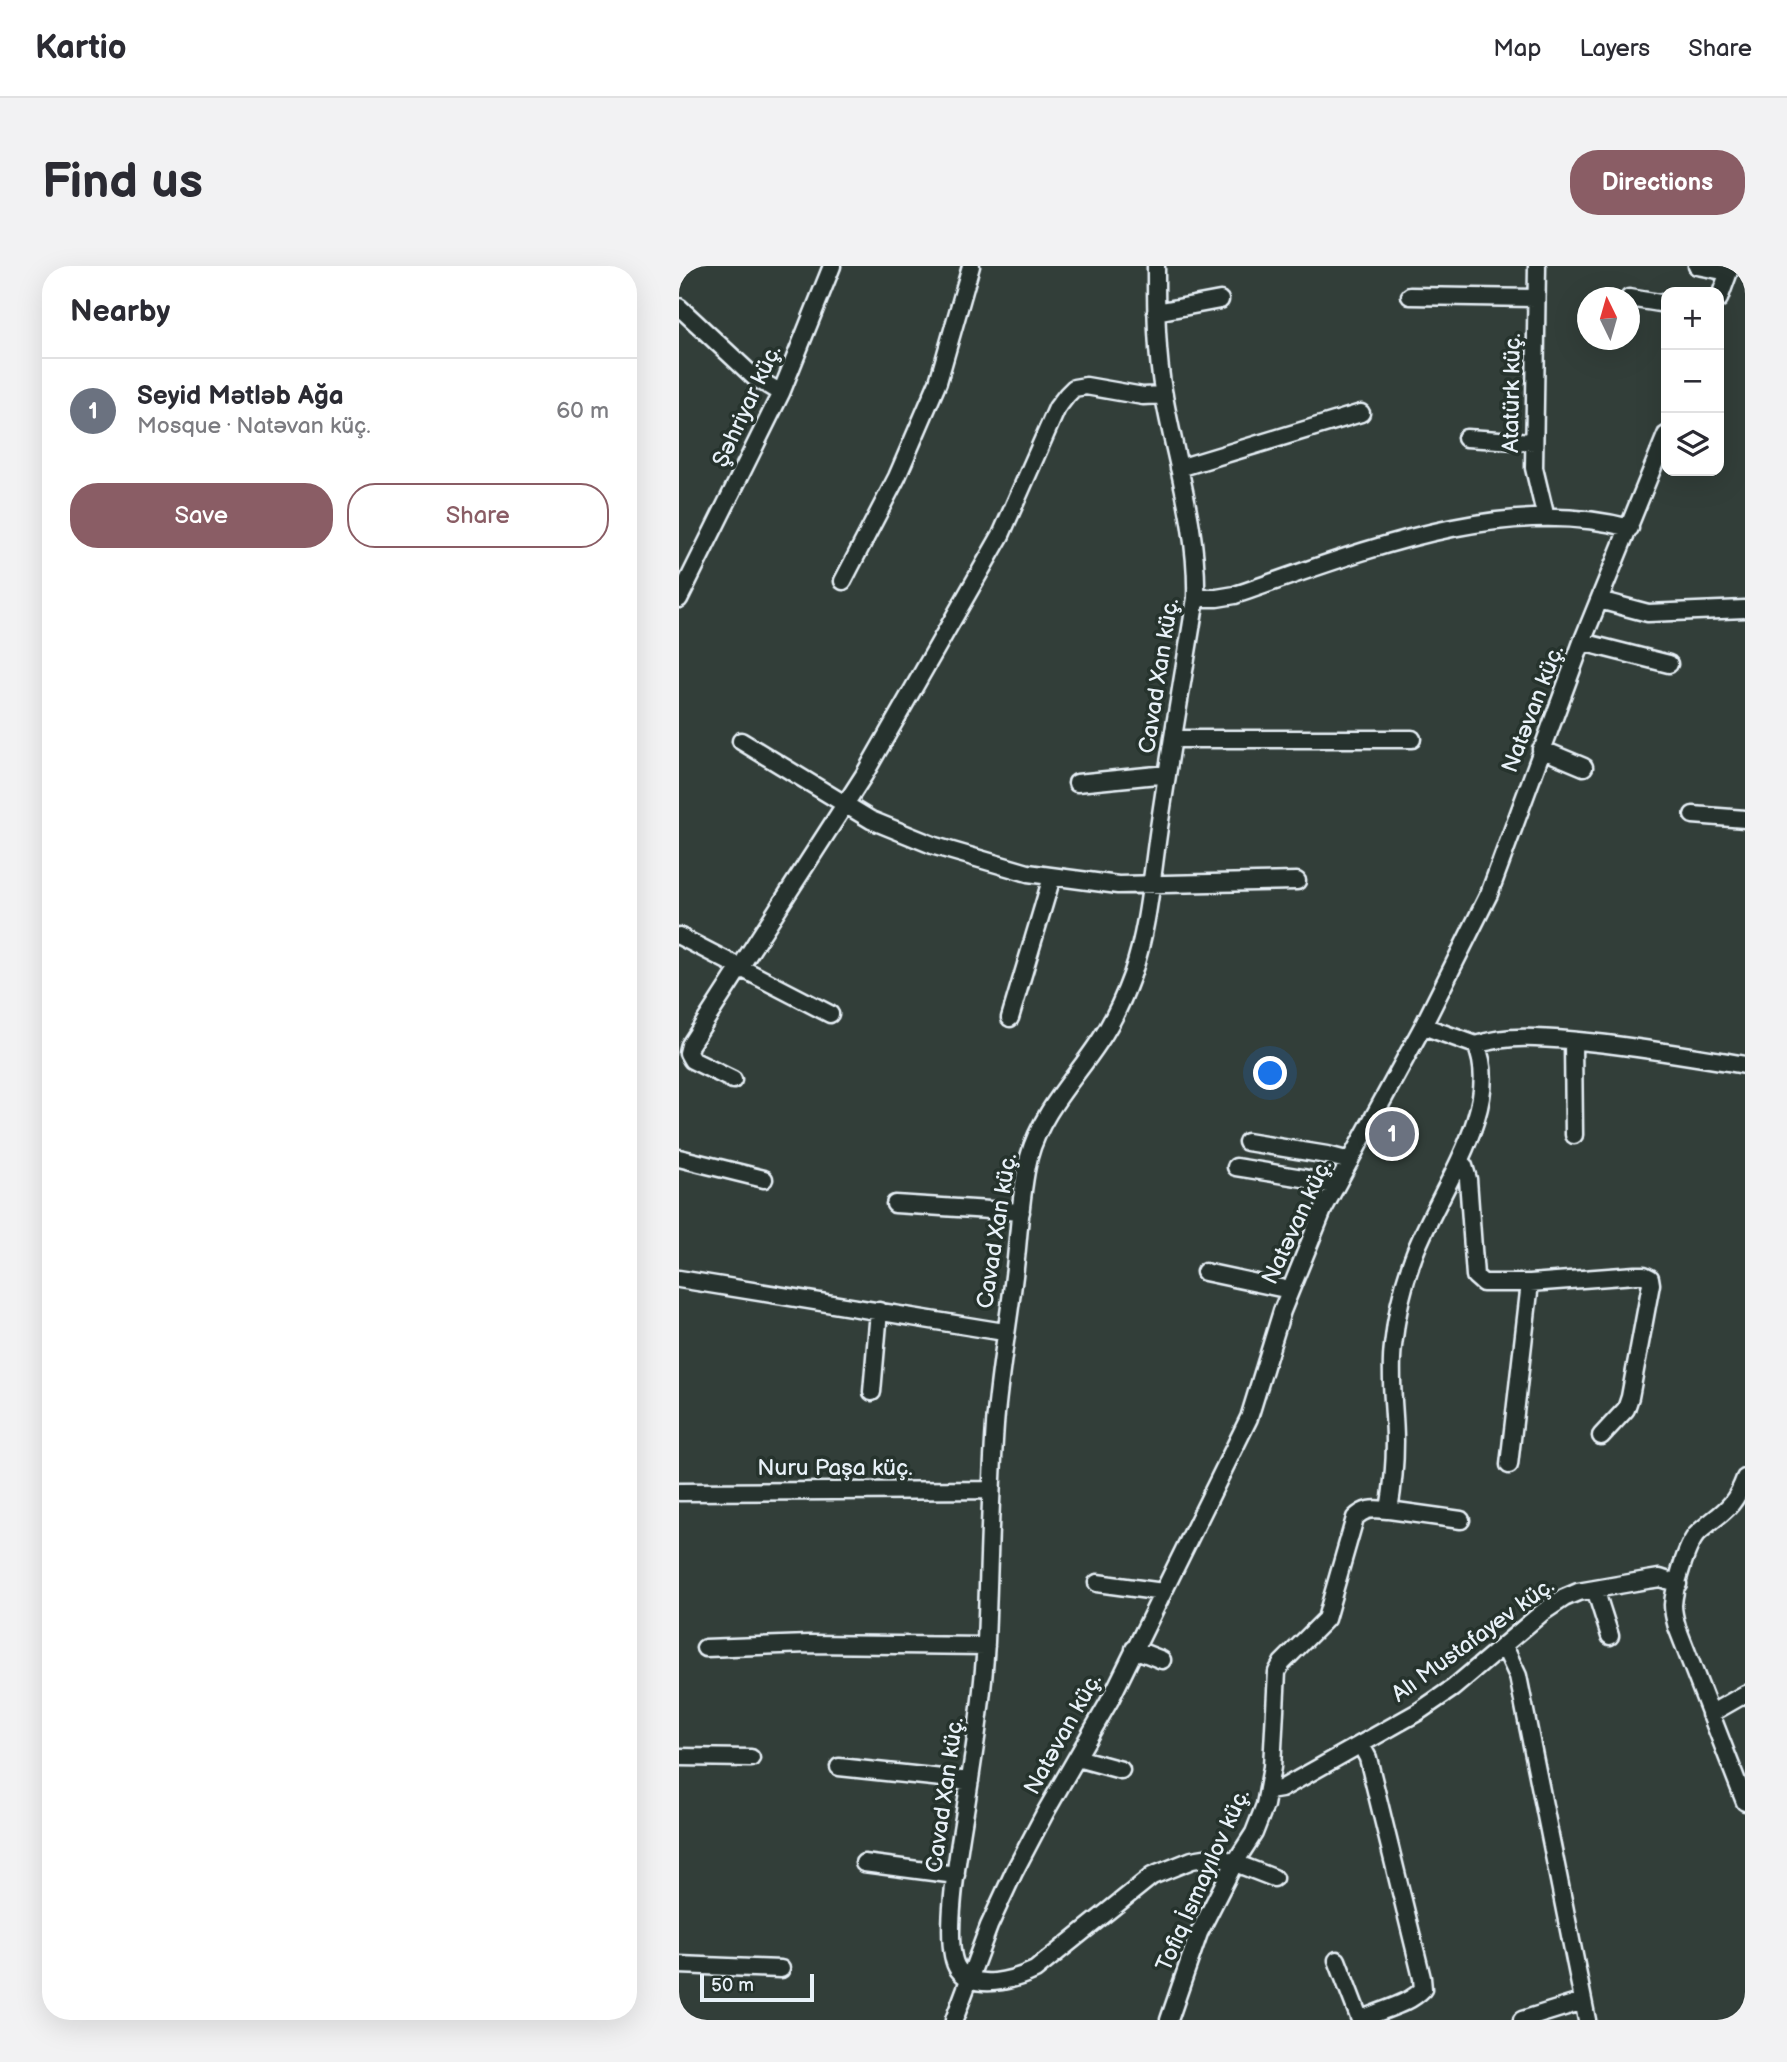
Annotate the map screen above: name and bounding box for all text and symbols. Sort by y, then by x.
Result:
text: Kartio [35,28,127,68]
text: Map [1493,34,1541,63]
text: Layers [1579,34,1650,63]
text: Share [1688,34,1752,63]
button: Directions [1570,150,1745,215]
text: Find us [42,153,203,212]
north arrow [1577,287,1640,350]
map controls [1661,287,1724,476]
button: + [1661,287,1724,350]
text: Nearby [70,294,170,330]
street label: Atatürk küç. [1497,333,1527,453]
street label: Şəhriyar küç. [706,340,788,472]
button: − [1661,350,1724,413]
text: Seyid Mətləb Ağa [137,381,344,412]
text: 1 [88,397,98,425]
text: 60 m [556,397,609,425]
text: Mosque · Natəvan küç. [137,412,371,440]
button: layers [1661,413,1724,476]
button: Save [70,483,333,548]
button: Share [347,483,609,548]
street label: Cavad Xan küç. [1133,596,1185,756]
street label: Natəvan küç. [1496,641,1570,777]
your location [1253,1056,1287,1090]
pin: 1 [1369,1108,1415,1160]
street label: Cavad Xan küç. [971,1151,1023,1311]
street label: Natəvan küç. [1256,1155,1338,1289]
street label: Nuru Paşa küç. [757,1454,913,1482]
street label: Alı Mustafayev küç. [1386,1572,1560,1708]
street label: Natəvan küç. [1018,1668,1108,1800]
street label: Cavad Xan küç. [920,1715,970,1875]
street label: Tofiq İsmayılov küç. [1150,1784,1256,1976]
scale bar [700,1971,814,2003]
text: 50 m [711,1974,754,1997]

